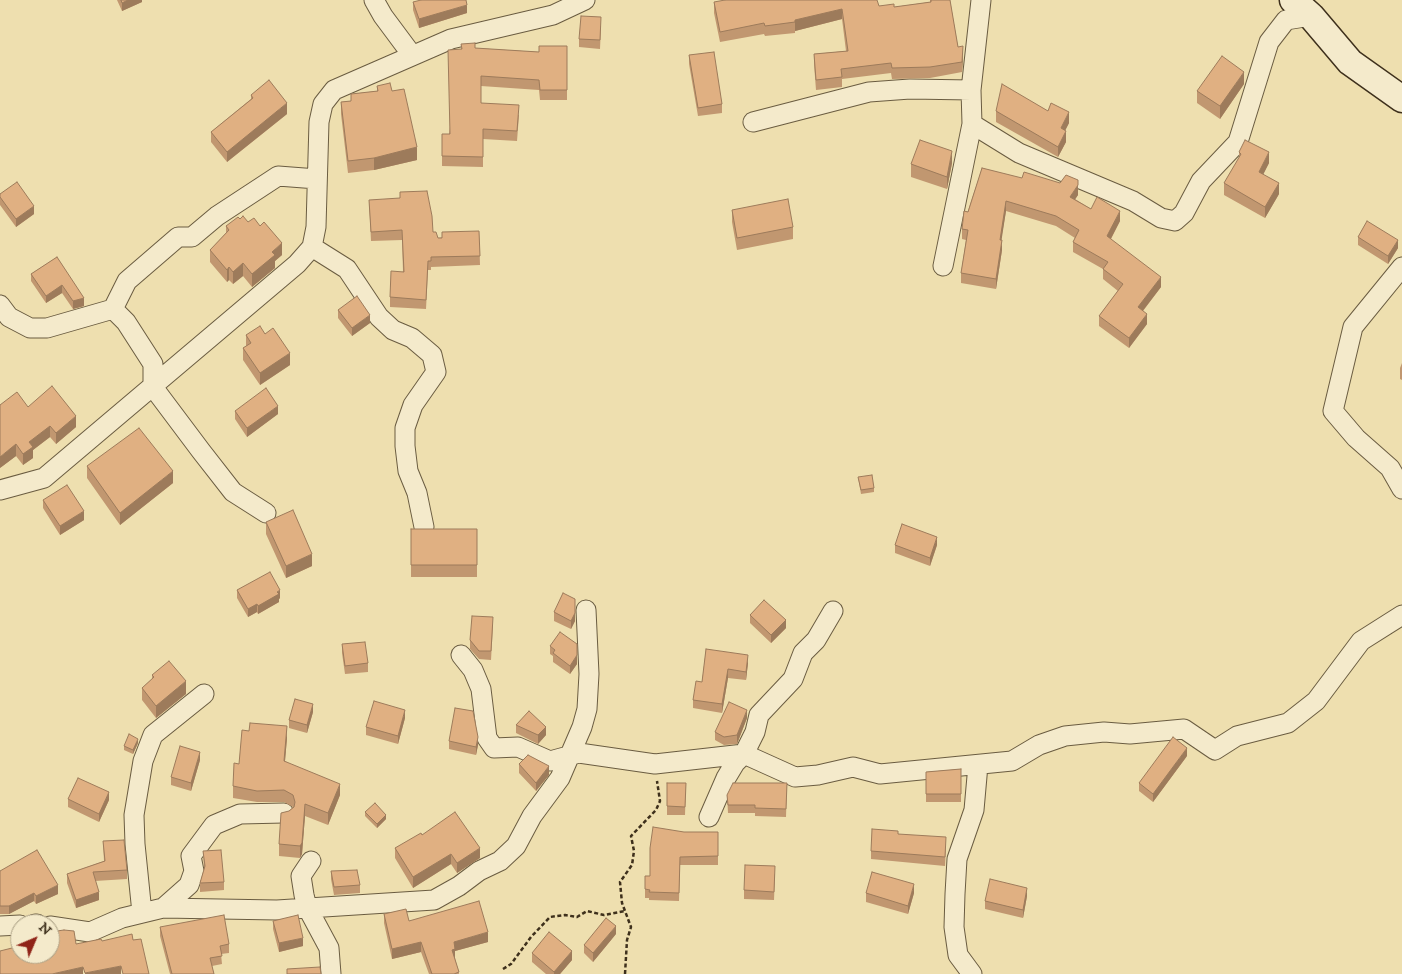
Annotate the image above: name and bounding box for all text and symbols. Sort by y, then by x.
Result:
north arrow [10,914,60,964]
text: N [34,919,55,940]

